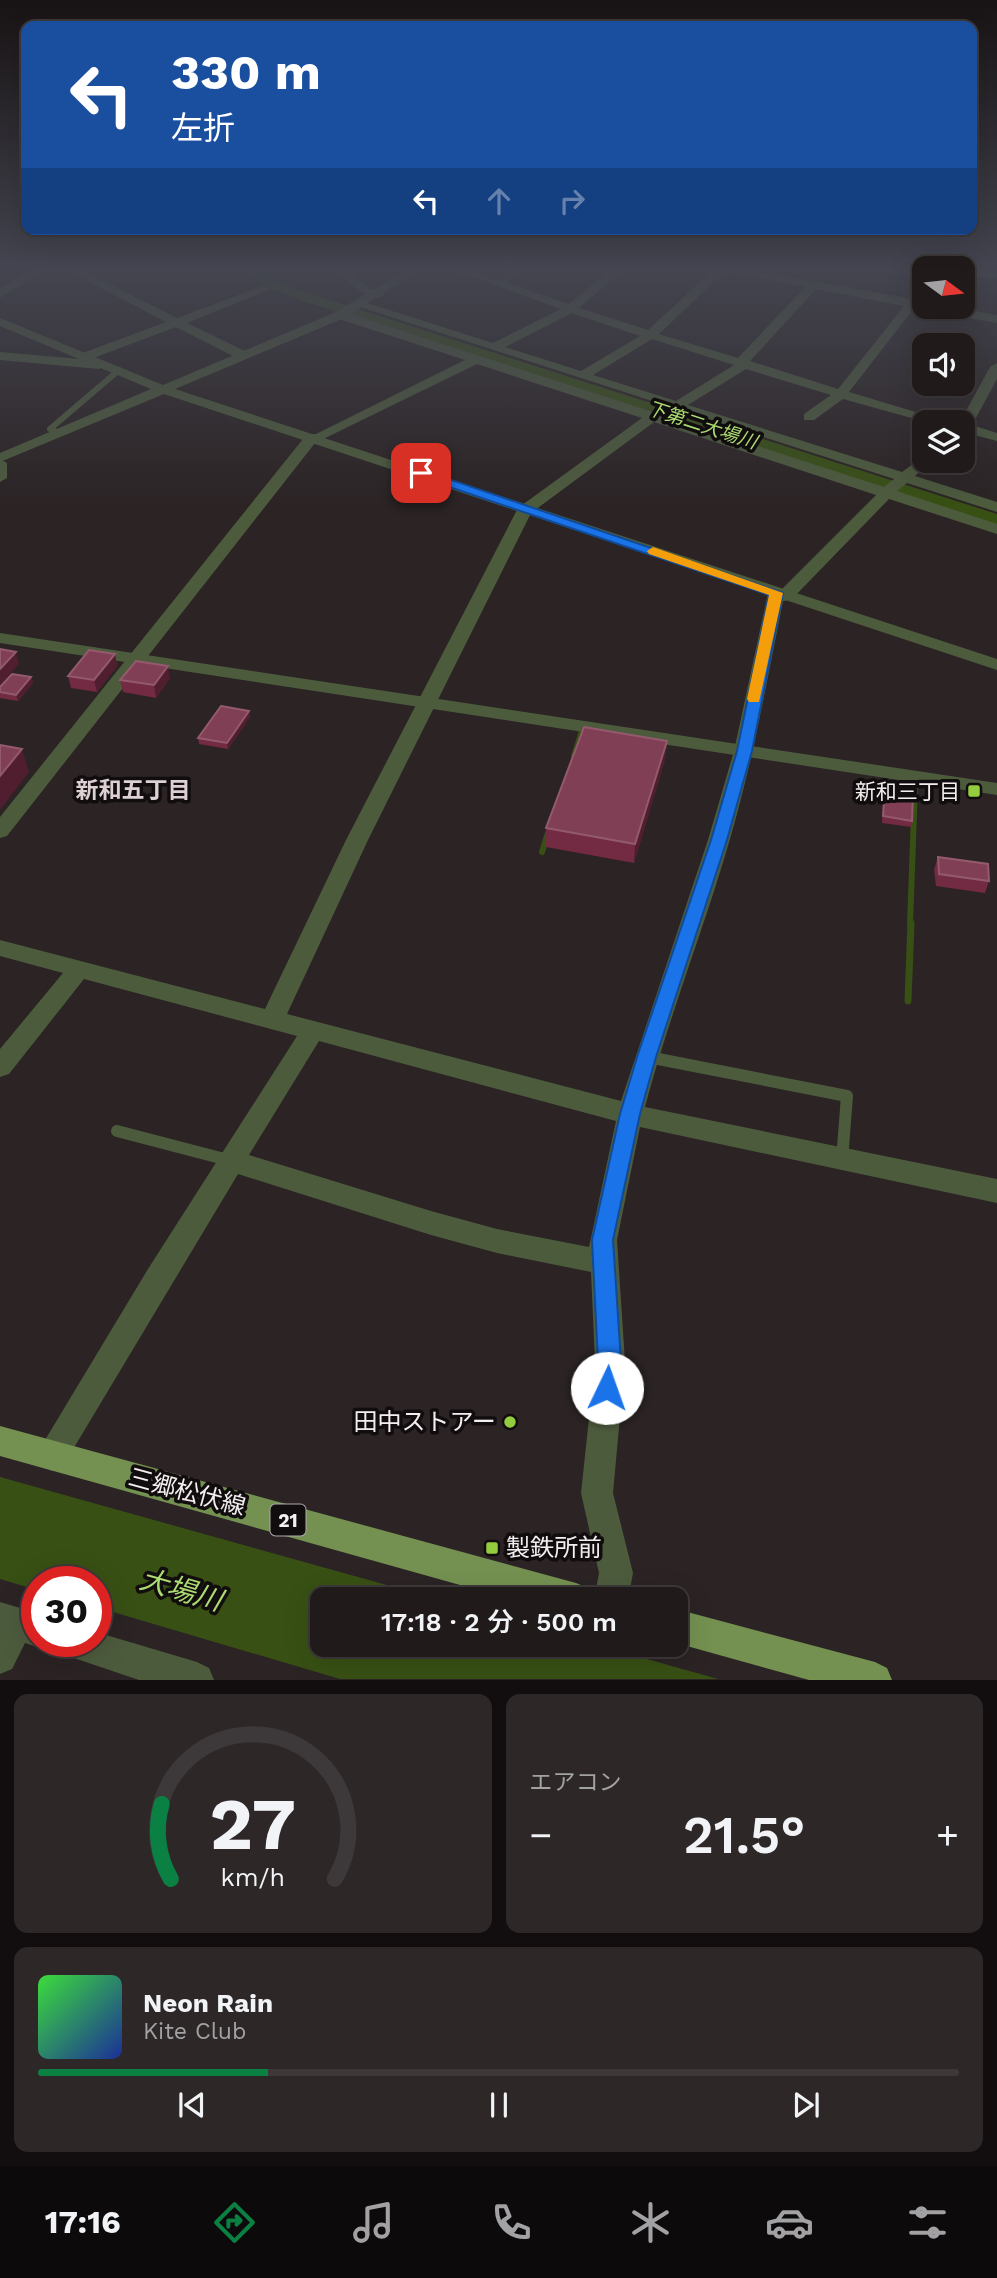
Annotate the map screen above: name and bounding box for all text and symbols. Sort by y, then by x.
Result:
text: 330 m [171,43,321,101]
icon: left [56,49,147,140]
text: 左折 [171,109,235,147]
icon: left [407,182,445,220]
icon: ahead [480,182,518,220]
icon: right [553,182,591,220]
north arrow [912,256,975,318]
map controls [912,256,975,473]
button: sound [912,333,975,396]
water label: 下第二大場川 [644,396,762,454]
button: layers [912,410,975,473]
pin [391,443,451,503]
icon: arrive [402,454,440,492]
district label: 新和五丁目 [76,777,191,804]
place label: 新和三丁目 [855,779,960,804]
marker: 新和三丁目 [966,783,982,799]
position arrow [570,1351,644,1425]
place label: 田中ストアー [353,1408,496,1436]
marker: 田中ストアー [502,1414,518,1430]
street label: 三郷松伏線 [125,1463,249,1521]
road number: 21 [270,1504,306,1536]
place label: 製鉄所前 [506,1534,602,1562]
marker: 製鉄所前 [484,1540,500,1556]
water label: 大場川 [136,1563,229,1618]
speed limit sign: 30 [21,1566,112,1657]
text: 17:18 · 2 分 · 500 m [381,1607,617,1637]
text: エアコン [530,1769,622,1796]
text: 27 [210,1782,296,1868]
text: 21.5° [683,1805,805,1866]
text: − [530,1813,552,1857]
text: + [936,1813,959,1857]
text: km/h [221,1863,285,1892]
text: Neon Rain [143,1988,273,2018]
text: Kite Club [143,2018,246,2045]
icon: previous [173,2086,211,2124]
icon: pause [480,2086,518,2124]
icon: next [787,2086,825,2124]
icon: directions [210,2198,259,2247]
icon: music [349,2198,398,2247]
icon: phone [487,2198,536,2247]
icon: climate [626,2198,675,2247]
icon: car [765,2198,814,2247]
icon: filters [903,2198,952,2247]
text: 17:16 [45,2203,121,2241]

